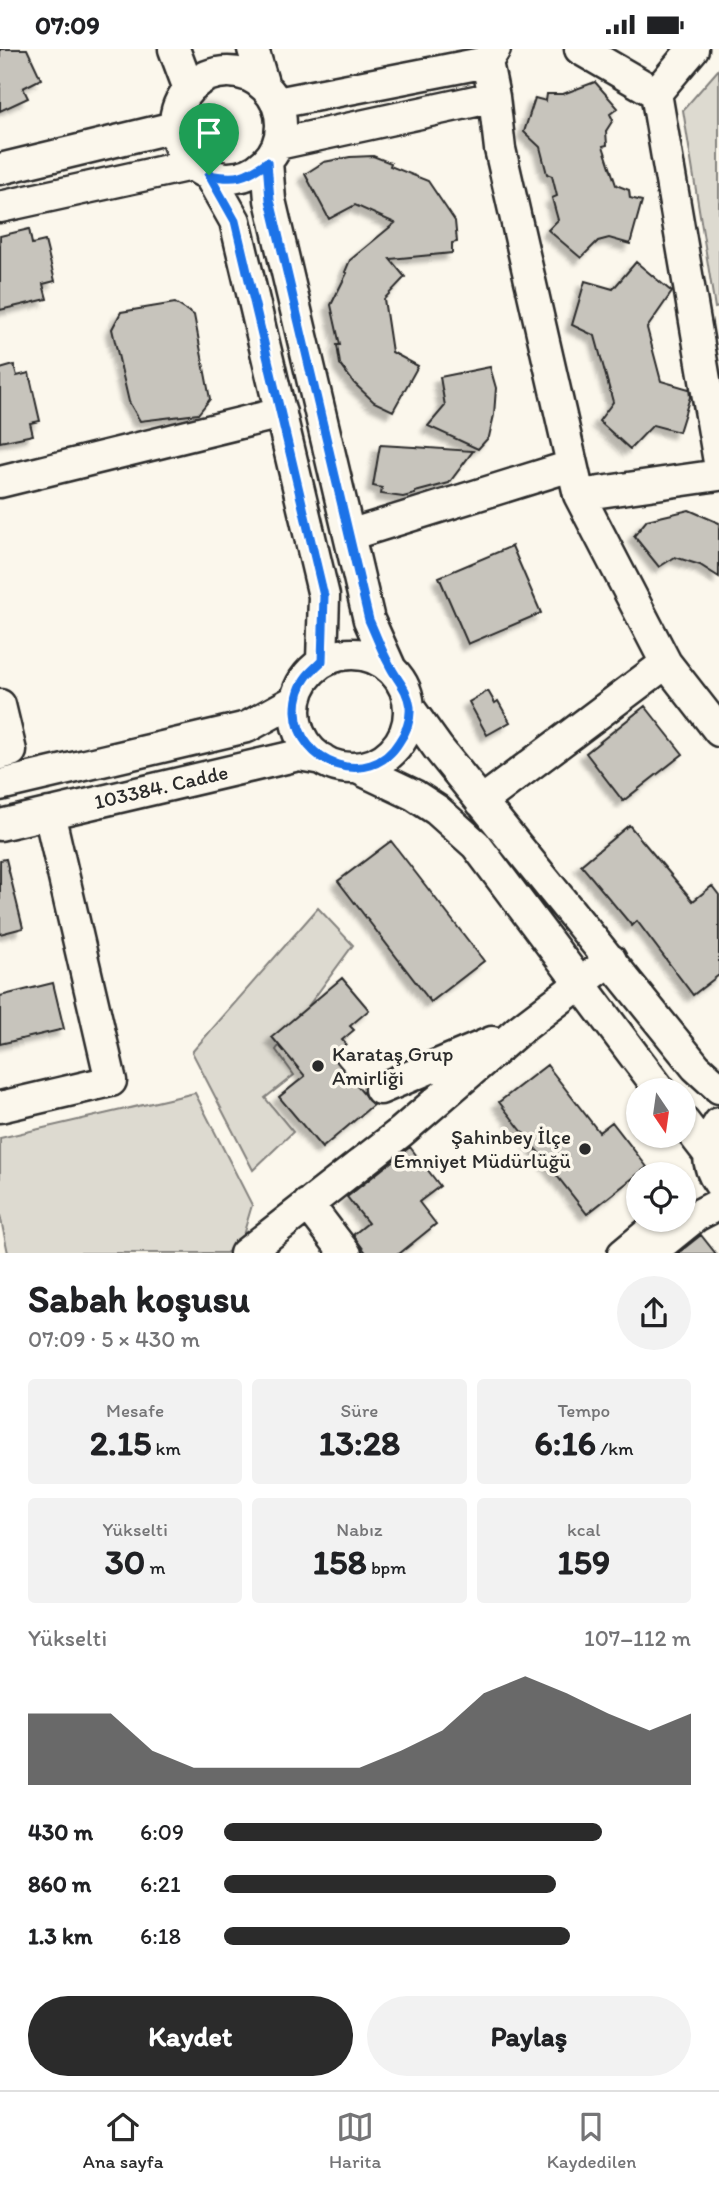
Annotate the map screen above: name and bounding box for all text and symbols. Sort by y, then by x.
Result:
text: 07:09 [35,9,100,41]
pin [179,103,239,175]
icon: arrive [190,114,228,152]
street label: 103384. Cadde [91,759,230,814]
place label: Karataş Grup Amirliği [332,1041,453,1090]
marker: Karataş Grup Amirliği [310,1058,326,1074]
north arrow [626,1078,696,1148]
map controls [626,1078,696,1232]
place label: Şahinbey İlçe Emniyet Müdürlüğü [393,1124,571,1173]
marker: Şahinbey İlçe Emniyet Müdürlüğü [577,1141,593,1157]
button: locate [626,1162,696,1232]
text: Sabah koşusu [28,1276,250,1322]
button: share [617,1276,691,1350]
text: 07:09 · 5 × 430 m [28,1325,200,1353]
text: Mesafe [106,1399,164,1422]
text: Süre [341,1399,378,1422]
text: Tempo [557,1399,610,1422]
text: 2.15 [90,1422,151,1464]
text: 13:28 [319,1422,400,1464]
text: 6:16 [534,1422,596,1464]
text: km [151,1437,181,1460]
text: /km [596,1437,633,1460]
text: Yükselti [102,1518,168,1541]
text: Nabız [336,1518,383,1541]
text: kcal [567,1518,601,1541]
text: 30 [105,1541,145,1583]
text: 158 [313,1541,367,1583]
text: 159 [557,1541,610,1583]
text: m [145,1556,166,1579]
text: bpm [367,1556,406,1579]
text: Yükselti [28,1624,107,1652]
text: 107–112 m [584,1624,691,1652]
text: 430 m [28,1818,93,1846]
text: 6:09 [140,1818,184,1846]
text: 860 m [28,1870,91,1898]
text: 6:21 [140,1870,181,1898]
text: 1.3 km [28,1922,92,1950]
text: 6:18 [140,1922,181,1950]
button: Kaydet [28,1996,353,2076]
button: Paylaş [367,1996,691,2076]
tab: Ana sayfa [83,2108,164,2173]
tab: Harita [329,2108,381,2173]
tab: Kaydedilen [547,2108,636,2173]

